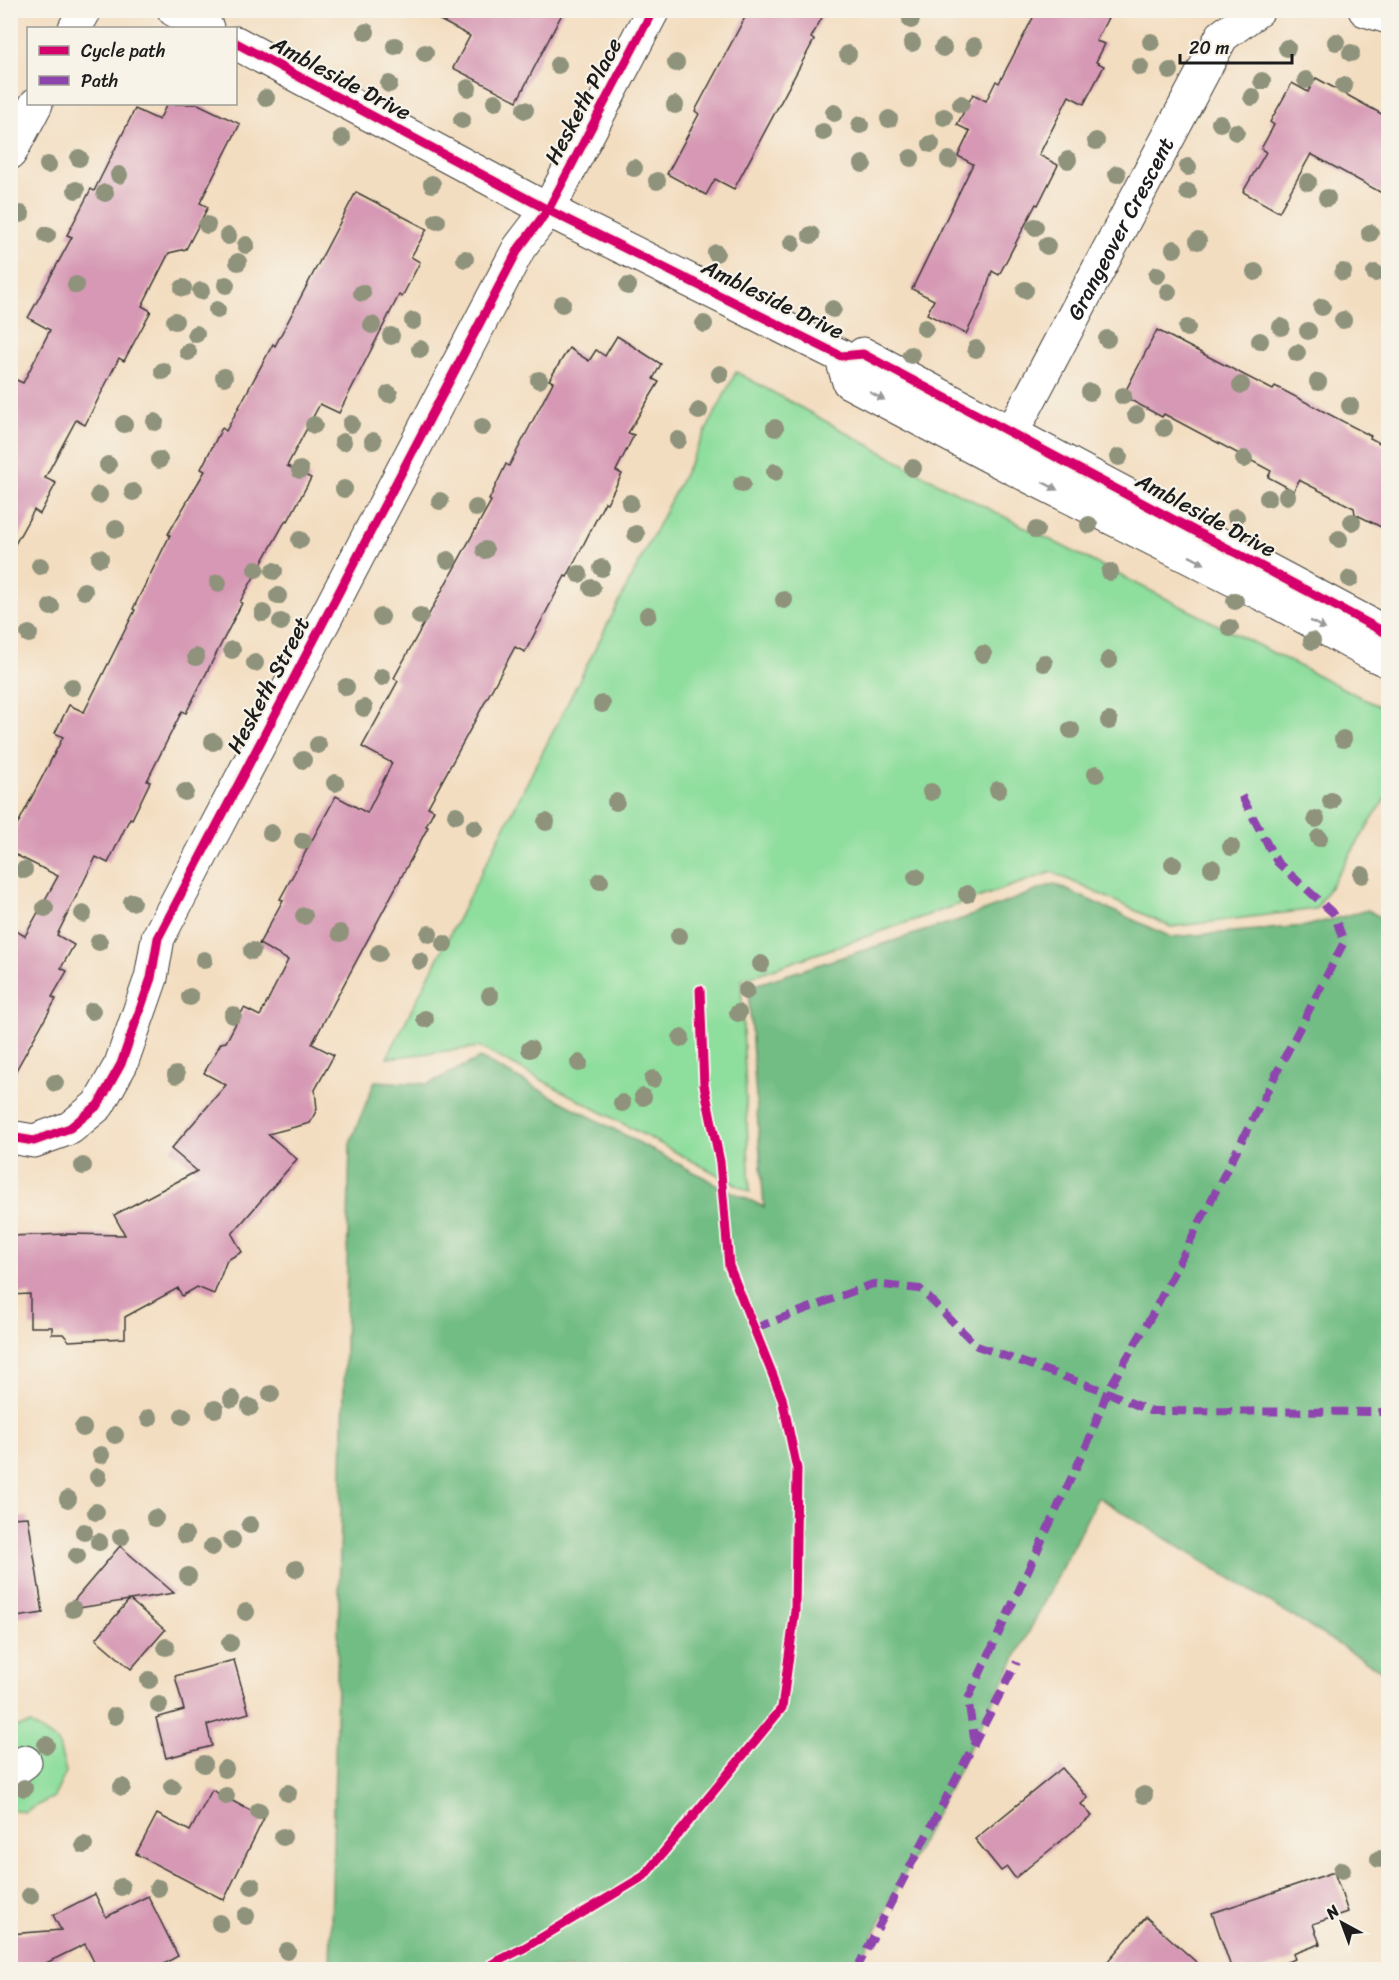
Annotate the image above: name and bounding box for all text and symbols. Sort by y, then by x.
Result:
street label: Ambleside Drive [263,24,418,131]
legend [27,27,237,105]
scale bar [1180,27,1292,65]
street label: Hesketh Place [533,30,633,172]
text: 20 m [1189,32,1229,64]
text: Cycle path [81,35,165,67]
text: Path [81,65,118,97]
street label: Grangeover Crescent [1055,129,1185,327]
street label: Ambleside Drive [694,247,851,350]
one-way arrow [868,391,885,401]
street label: Ambleside Drive [1128,461,1283,568]
one-way arrow [1041,481,1058,491]
one-way arrow [1188,555,1206,565]
street label: Hesketh Street [215,609,321,761]
one-way arrow [1310,620,1327,630]
north arrow [1312,1893,1372,1953]
text: N [1318,1897,1347,1927]

